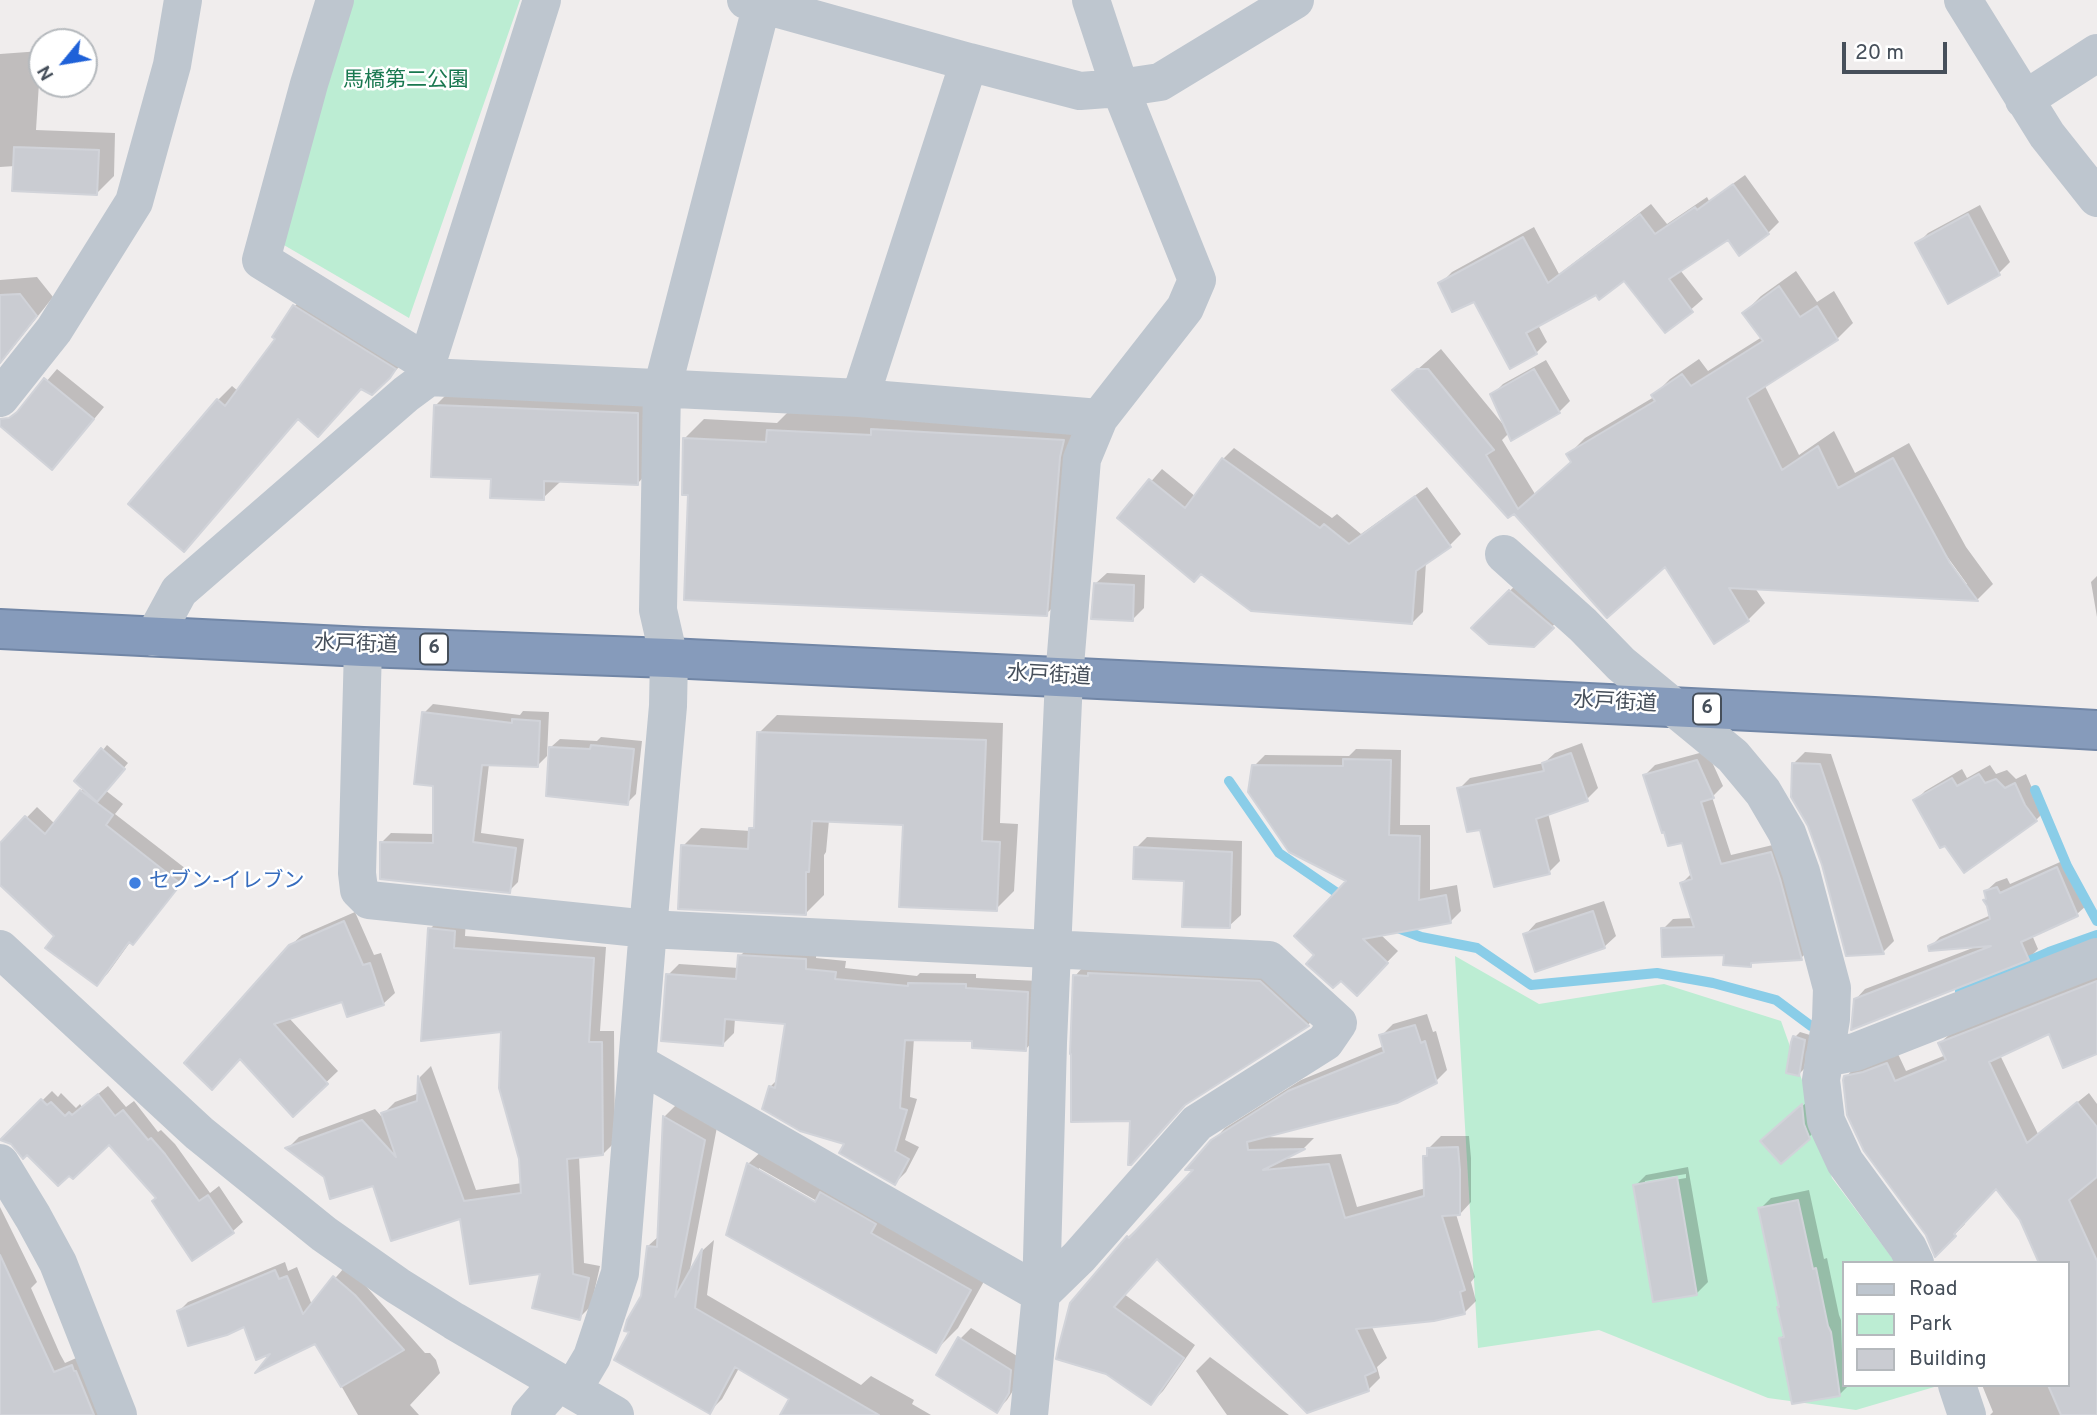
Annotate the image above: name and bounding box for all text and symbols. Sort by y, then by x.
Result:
north arrow [28,28,98,98]
scale bar [1845,28,1950,72]
text: 20 m [1855,40,1904,67]
text: N [33,61,60,84]
park label: 馬橋第二公園 [343,69,469,95]
street label: 水戸街道 [314,632,398,660]
road number: 6 [420,634,448,664]
street label: 水戸街道 [1006,662,1092,692]
street label: 水戸街道 [1572,689,1658,719]
road number: 6 [1693,694,1721,724]
place label: セブン-イレブン [149,870,304,896]
marker: セブン-イレブン [127,875,143,891]
legend [1842,1261,2069,1387]
text: Road [1909,1276,1958,1303]
text: Park [1909,1311,1952,1338]
text: Building [1909,1346,1987,1373]

